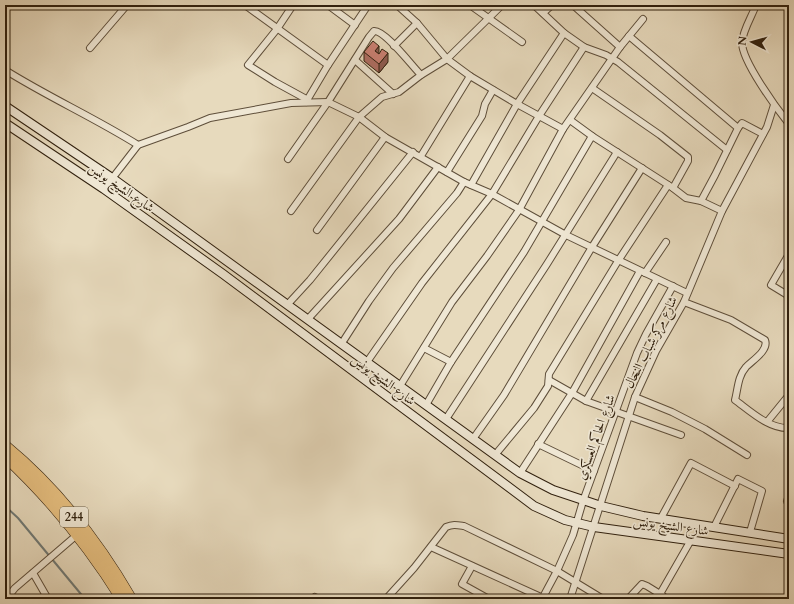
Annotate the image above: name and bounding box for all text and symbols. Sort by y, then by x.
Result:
north arrow [732,22,772,62]
text: N [735,35,751,47]
street label: شارع الشيخ يونس [84,159,158,219]
street label: شارع مركز شباب النحال [620,293,684,393]
street label: شارع الشيخ يونس [347,350,419,411]
street label: شارع الحاكم العسكري [572,392,622,483]
road number: 244 [60,507,88,527]
street label: شارع الشيخ يونس [632,512,710,542]

